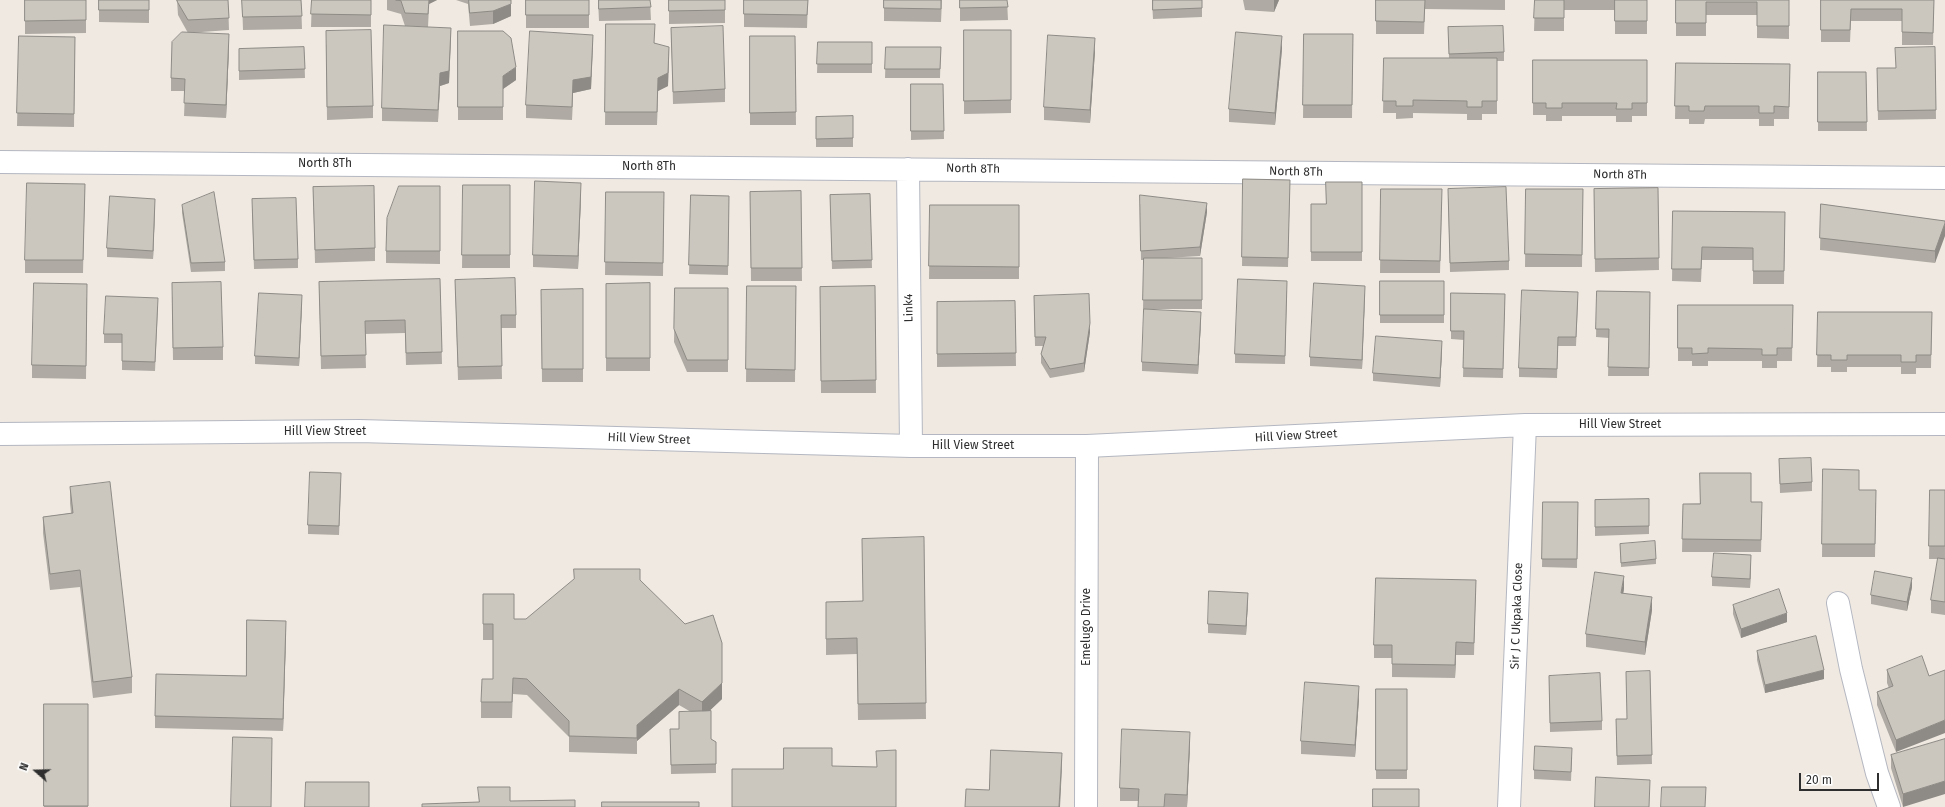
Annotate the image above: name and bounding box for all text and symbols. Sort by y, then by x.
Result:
street label: North 8Th [298,157,352,171]
street label: North 8Th [622,160,676,174]
street label: North 8Th [946,161,1000,177]
street label: North 8Th [1269,164,1323,180]
street label: North 8Th [1593,167,1647,183]
street label: Link4 [902,294,916,322]
street label: Hill View Street [1579,418,1661,432]
street label: Hill View Street [284,425,366,439]
street label: Hill View Street [1254,427,1338,445]
street label: Hill View Street [607,430,691,448]
street label: Hill View Street [932,439,1014,453]
street label: Sir J C Ukpaka Close [1508,562,1526,670]
street label: Emelugo Drive [1080,588,1094,666]
north arrow [16,751,56,791]
text: N [17,761,32,772]
scale bar [1801,765,1881,791]
text: 20 m [1806,773,1832,787]

